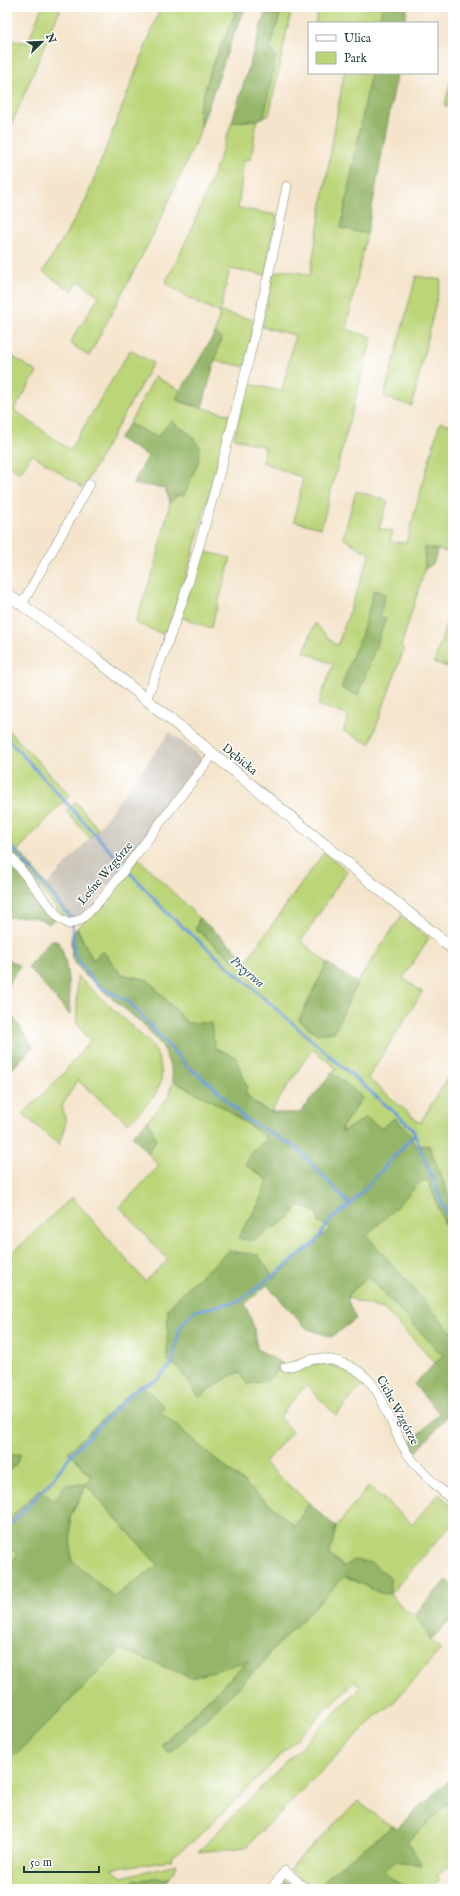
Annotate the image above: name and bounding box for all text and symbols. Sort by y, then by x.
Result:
north arrow [22,22,62,62]
legend [308,22,438,74]
text: N [42,30,59,46]
text: Ulica [344,31,372,46]
text: Park [344,51,367,66]
street label: Dębicka [219,741,261,779]
street label: Leśne Wzgórze [75,838,136,908]
water label: Przyrwa [226,952,268,992]
street label: Ciche Wzgórze [373,1373,422,1448]
scale bar [24,1848,99,1874]
text: 50 m [30,1855,52,1870]

